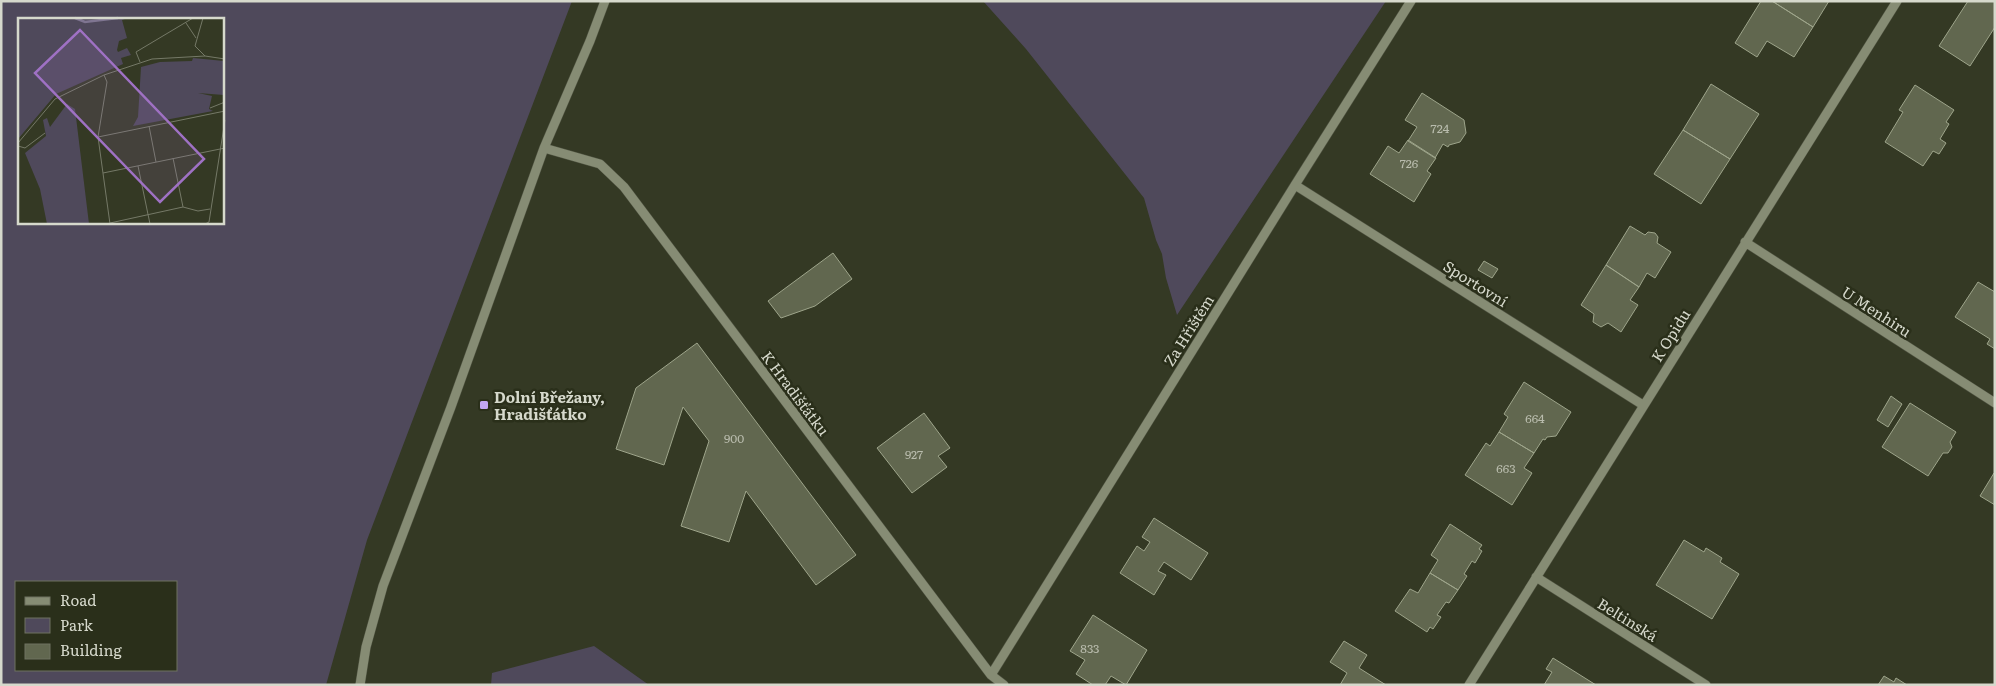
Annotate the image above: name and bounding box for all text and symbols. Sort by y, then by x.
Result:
inset map [18,18,224,224]
house number: 724 [1431,119,1450,137]
house number: 726 [1400,154,1419,172]
street label: Sportovní [1439,254,1513,312]
street label: U Menhiru [1838,280,1917,342]
street label: Za Hřištěm [1157,289,1219,370]
street label: K Opidu [1645,304,1695,366]
street label: K Hradišťátku [756,346,836,441]
place label: Dolní Břežany, Hradišťátko [494,385,605,425]
marker: Dolní Břežany, Hradišťátko [478,399,490,411]
house number: 664 [1525,409,1545,427]
house number: 900 [724,429,744,447]
house number: 927 [905,445,923,463]
house number: 663 [1496,459,1516,477]
legend [15,581,178,671]
text: Road [60,588,96,611]
street label: Beltinská [1593,591,1663,647]
text: Park [60,613,94,636]
text: Building [60,638,122,661]
house number: 833 [1080,639,1100,657]

